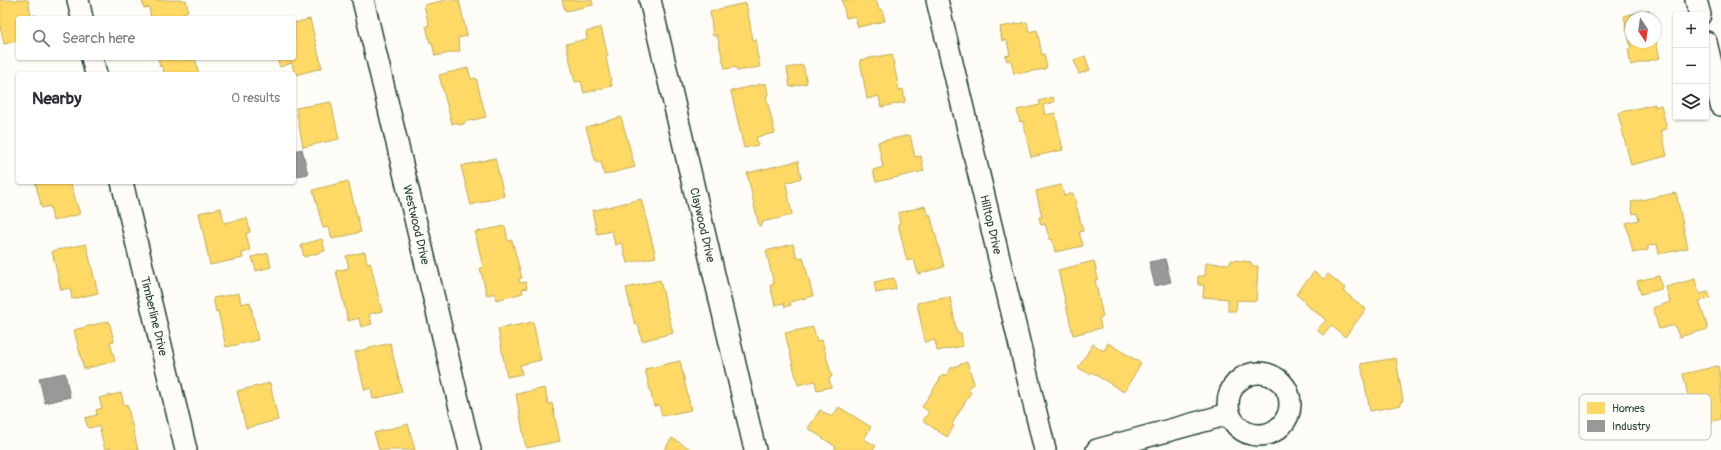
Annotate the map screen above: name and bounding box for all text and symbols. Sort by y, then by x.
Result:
north arrow [1625,12,1661,48]
map controls [1673,12,1709,120]
button: + [1673,12,1709,48]
search box [16,16,296,60]
icon: search [30,27,52,49]
text: Search here [62,29,135,48]
button: − [1673,48,1709,84]
button: layers [1673,84,1709,120]
text: Nearby [32,88,81,109]
text: 0 results [231,90,280,106]
street label: Westwood Drive [399,183,433,266]
street label: Claywood Drive [686,186,718,264]
street label: Hilltop Drive [976,193,1005,256]
street label: Timberline Drive [137,275,170,358]
legend [1579,394,1711,440]
text: Homes [1612,402,1645,415]
text: Industry [1612,420,1651,433]

